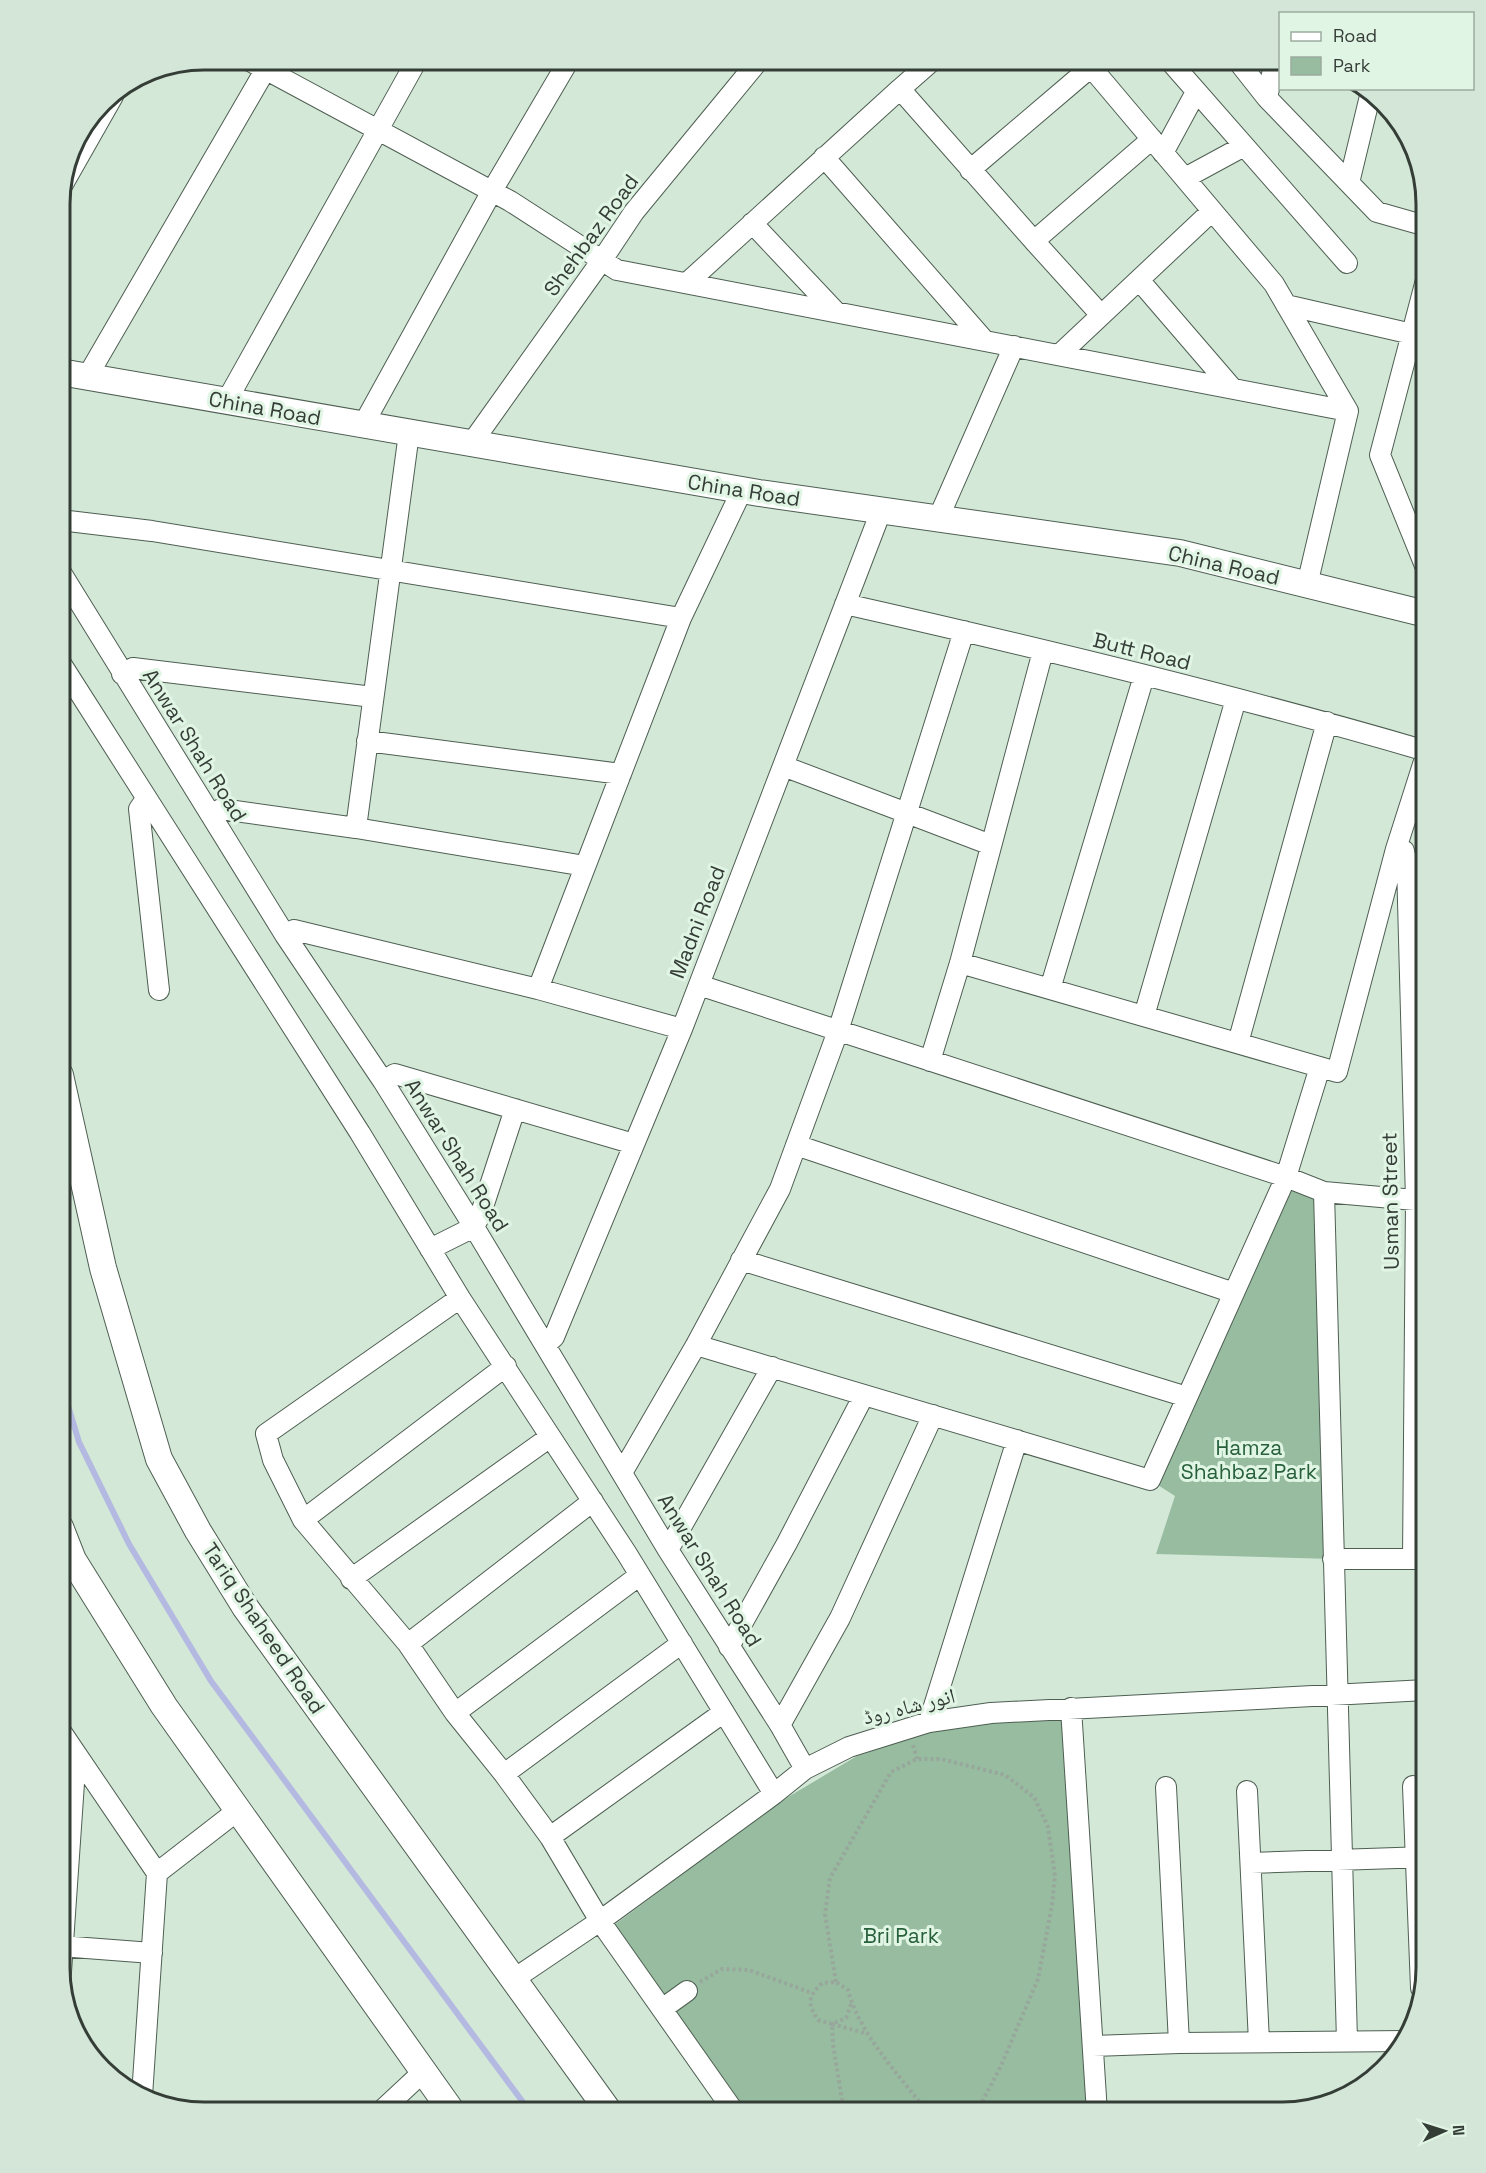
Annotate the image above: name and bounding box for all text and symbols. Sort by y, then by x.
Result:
legend [1279,12,1474,90]
text: Road [1333,24,1377,47]
text: Park [1333,54,1371,77]
street label: Shehbaz Road [538,169,644,301]
street label: China Road [207,385,323,431]
street label: China Road [686,468,802,512]
street label: China Road [1166,539,1282,591]
street label: Butt Road [1090,626,1194,676]
street label: Anwar Shah Road [137,663,253,827]
street label: Madni Road [663,862,731,982]
street label: Anwar Shah Road [399,1073,515,1237]
street label: Usman Street [1375,1132,1405,1270]
park label: Hamza Shahbaz Park [1181,1434,1317,1485]
street label: Anwar Shah Road [652,1488,768,1652]
street label: Tariq Shaheed Road [197,1537,331,1719]
street label: انور شاہ روڈ [860,1682,958,1730]
park label: Bri Park [863,1922,939,1949]
north arrow [1414,2101,1474,2161]
text: N [1448,2124,1469,2136]

